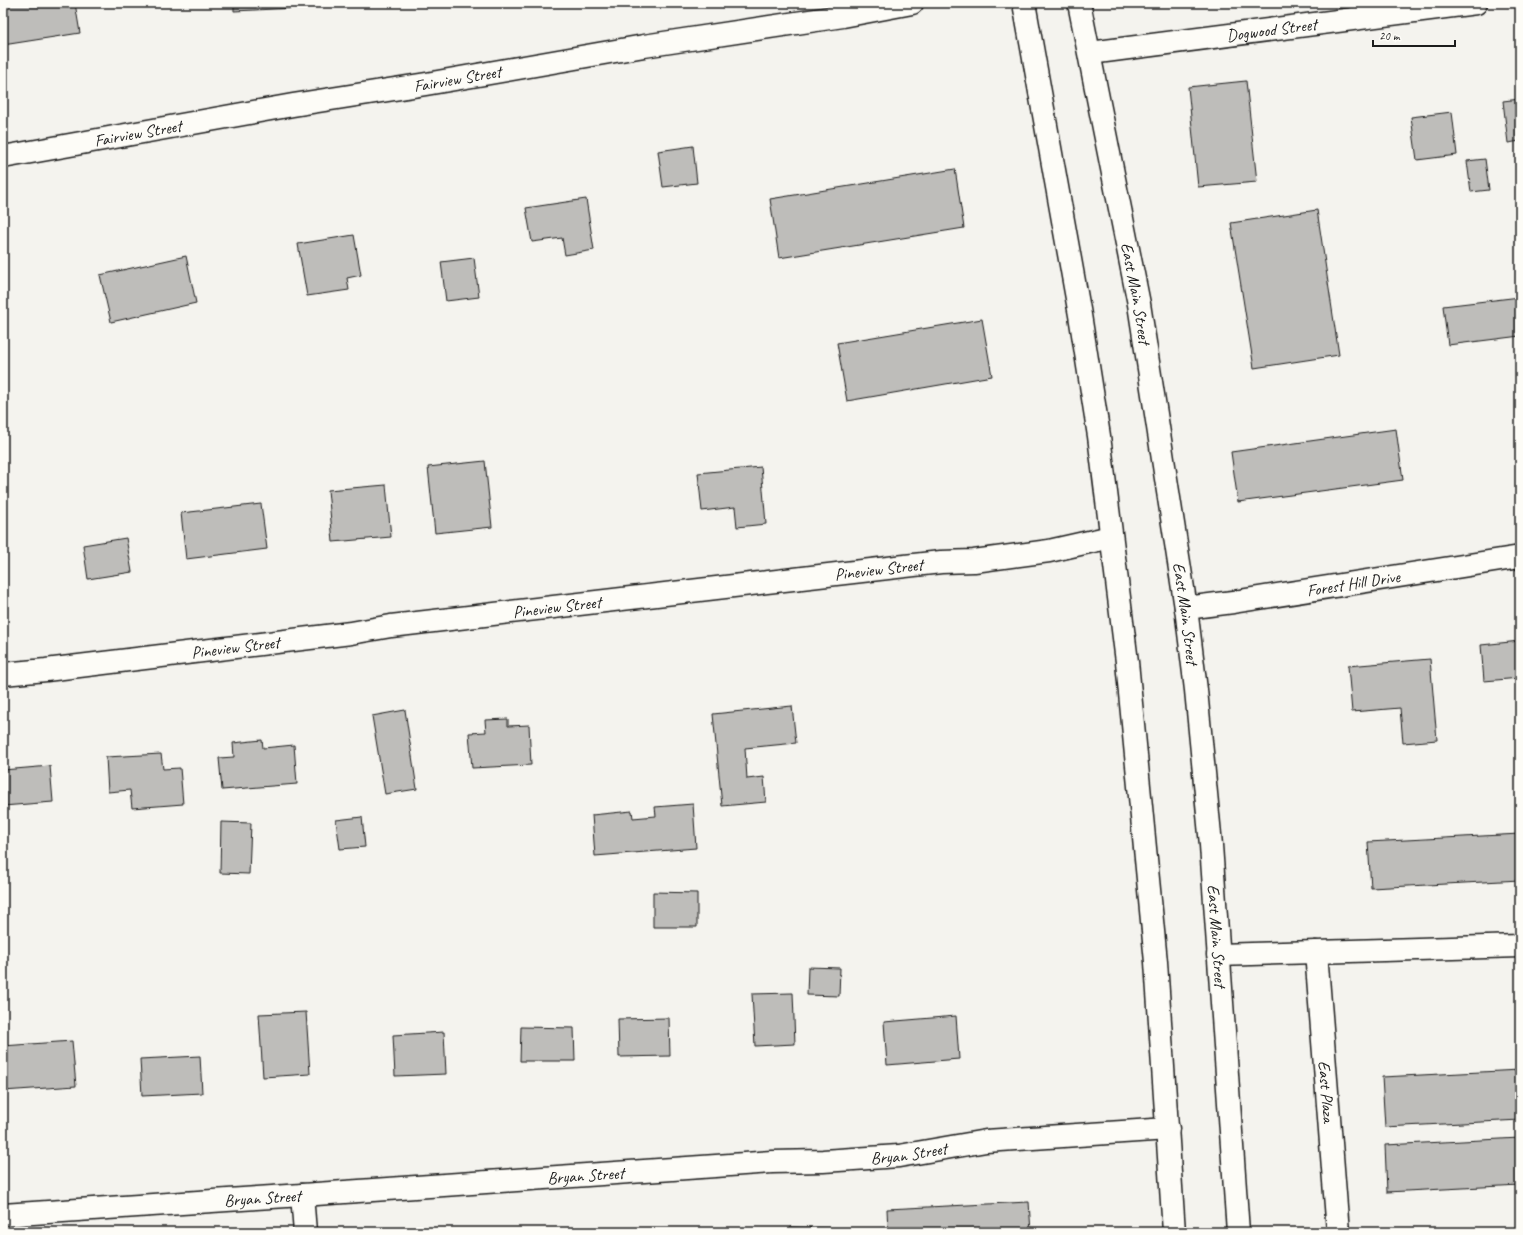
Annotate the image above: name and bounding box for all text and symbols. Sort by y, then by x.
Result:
street label: Dogwood Street [1225,13,1320,46]
scale bar [1373,22,1455,48]
text: 20 m [1379,28,1401,44]
street label: Fairview Street [412,60,505,96]
street label: Fairview Street [93,114,185,151]
street label: East Main Street [1117,241,1156,348]
street label: Pineview Street [833,553,926,585]
street label: East Main Street [1169,561,1204,668]
street label: Forest Hill Drive [1305,565,1403,601]
street label: Pineview Street [512,591,605,622]
street label: Pineview Street [190,631,283,663]
street label: East Main Street [1203,884,1232,990]
street label: East Plaza [1314,1060,1340,1125]
street label: Bryan Street [870,1137,951,1168]
street label: Bryan Street [547,1162,627,1188]
street label: Bryan Street [223,1184,304,1211]

